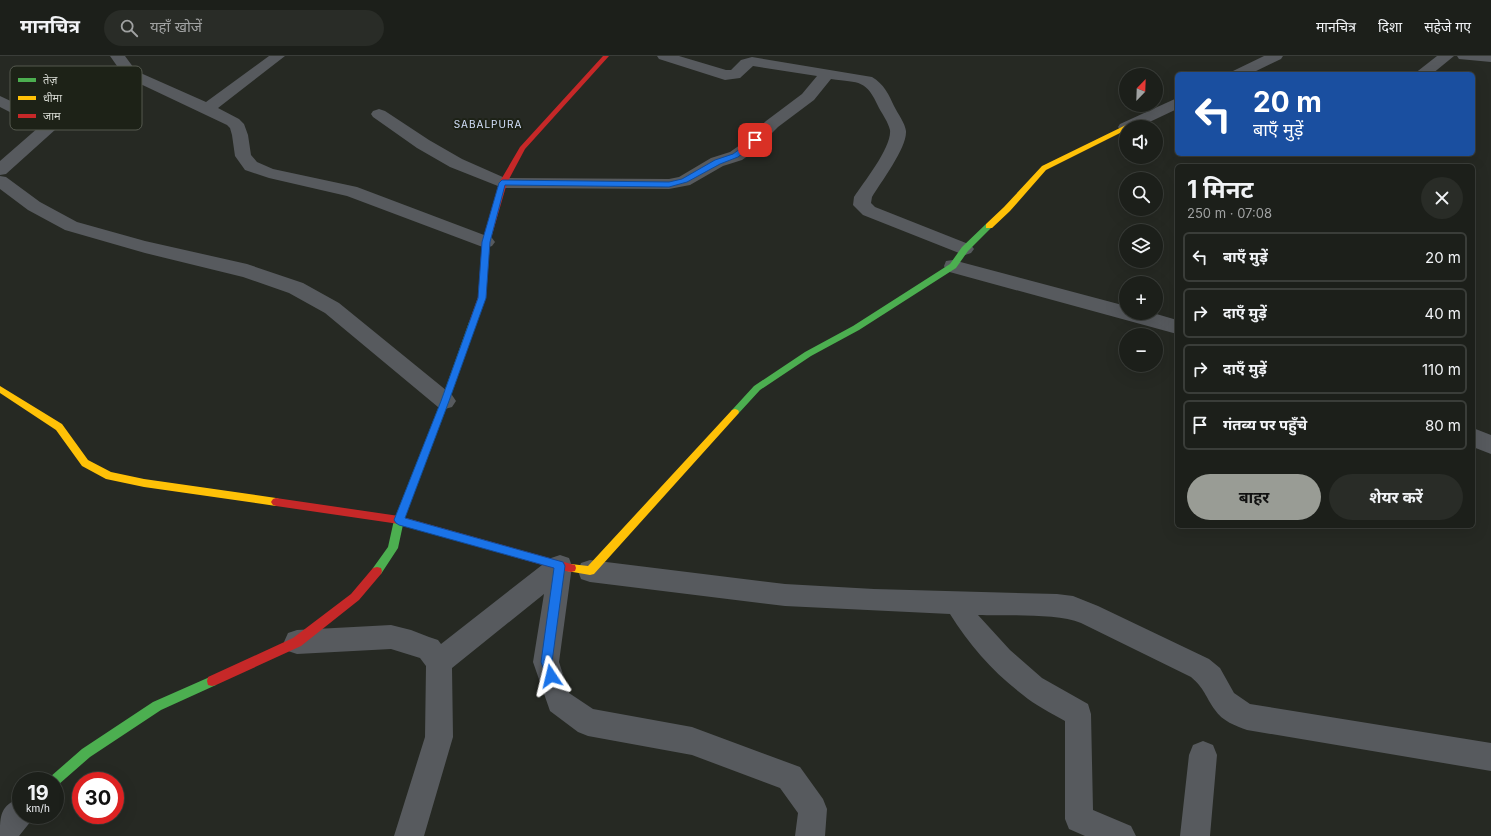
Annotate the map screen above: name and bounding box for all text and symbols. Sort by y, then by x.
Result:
search box [104,10,384,46]
text: मानचित्र [20,15,80,38]
icon: search [118,17,140,39]
text: यहाँ खोजें [150,17,202,36]
text: मानचित्र [1316,18,1356,35]
text: दिशा [1378,18,1402,35]
text: सहेजे गए [1424,18,1471,35]
legend [10,66,142,130]
north arrow [1119,68,1163,112]
map controls [1119,68,1163,372]
text: तेज़ [43,73,58,87]
text: 20 m [1253,85,1322,119]
icon: left [1187,88,1239,140]
text: धीमा [43,91,62,105]
text: जाम [43,109,61,123]
district label: SABALPURA [454,118,522,130]
text: बाएँ मुड़ें [1253,119,1303,140]
button: sound [1119,120,1163,164]
pin [738,123,772,157]
icon: arrive [744,129,766,151]
button: search [1119,172,1163,216]
text: 1 मिनट [1187,175,1253,204]
button: close [1421,177,1463,219]
text: 250 m · 07:08 [1187,205,1272,221]
button: layers [1119,224,1163,268]
icon: left [1189,246,1211,268]
text: बाएँ मुड़ें [1223,247,1268,266]
text: 20 m [1425,248,1461,267]
button: + [1119,276,1163,320]
icon: right [1189,302,1211,324]
text: दाएँ मुड़ें [1223,303,1267,322]
text: 40 m [1424,304,1461,323]
button: − [1119,328,1163,372]
icon: right [1189,358,1211,380]
text: दाएँ मुड़ें [1223,359,1267,378]
text: 110 m [1422,360,1461,379]
icon: arrive [1189,414,1211,436]
text: गंतव्य पर पहुँचे [1223,415,1307,434]
text: 80 m [1425,416,1461,435]
button: बाहर [1187,474,1321,520]
button: शेयर करें [1329,474,1463,520]
position arrow [530,655,572,697]
speed limit sign: 30 [72,772,124,824]
text: 19 [27,781,49,805]
text: km/h [26,802,50,814]

